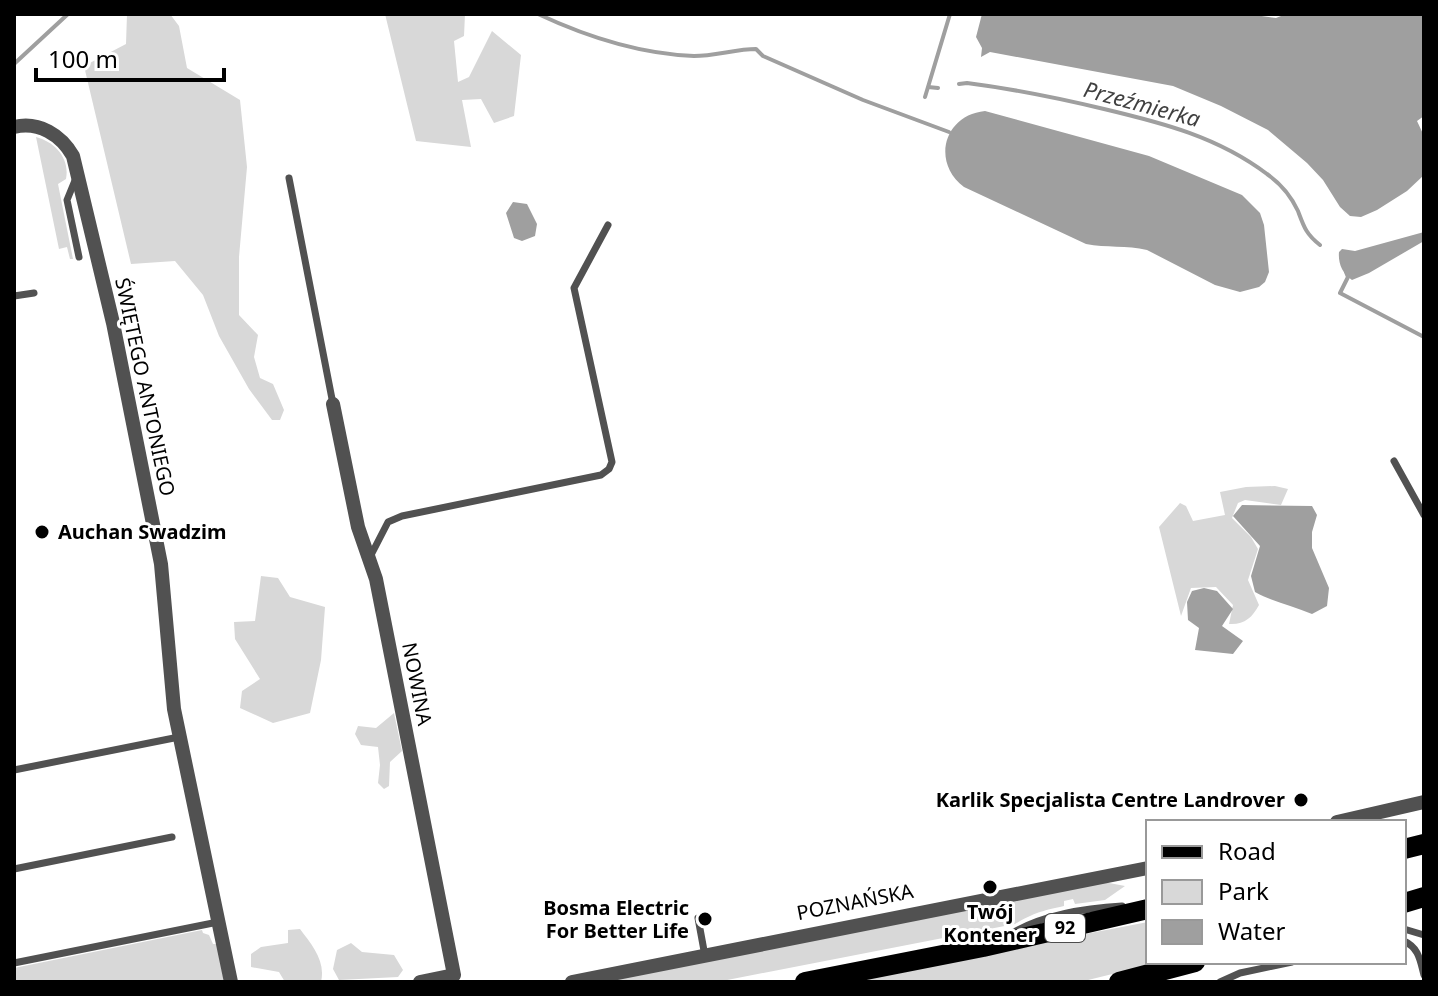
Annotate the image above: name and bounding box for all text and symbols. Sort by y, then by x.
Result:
scale bar [36,32,224,82]
text: 100 m [48,42,118,75]
water label: Przeźmierka [1081,73,1204,133]
street label: ŚWIĘTEGO ANTONIEGO [109,275,182,499]
place label: Auchan Swadzim [58,518,226,545]
marker: Auchan Swadzim [33,523,51,541]
street label: NOWINA [396,640,439,728]
place label: Karlik Specjalista Centre Landrover [936,786,1285,813]
marker: Karlik Specjalista Centre Landrover [1292,791,1310,809]
legend [1146,820,1406,964]
text: Road [1218,834,1276,867]
text: Park [1218,874,1269,907]
street label: POZNAŃSKA [794,877,916,926]
marker: Twój Kontener [981,878,999,896]
place label: Bosma Electric For Better Life [543,894,689,944]
place label: Twój Kontener [943,898,1037,948]
marker: Bosma Electric For Better Life [696,910,714,928]
road number: 92 [1045,914,1085,942]
text: Water [1218,914,1286,947]

